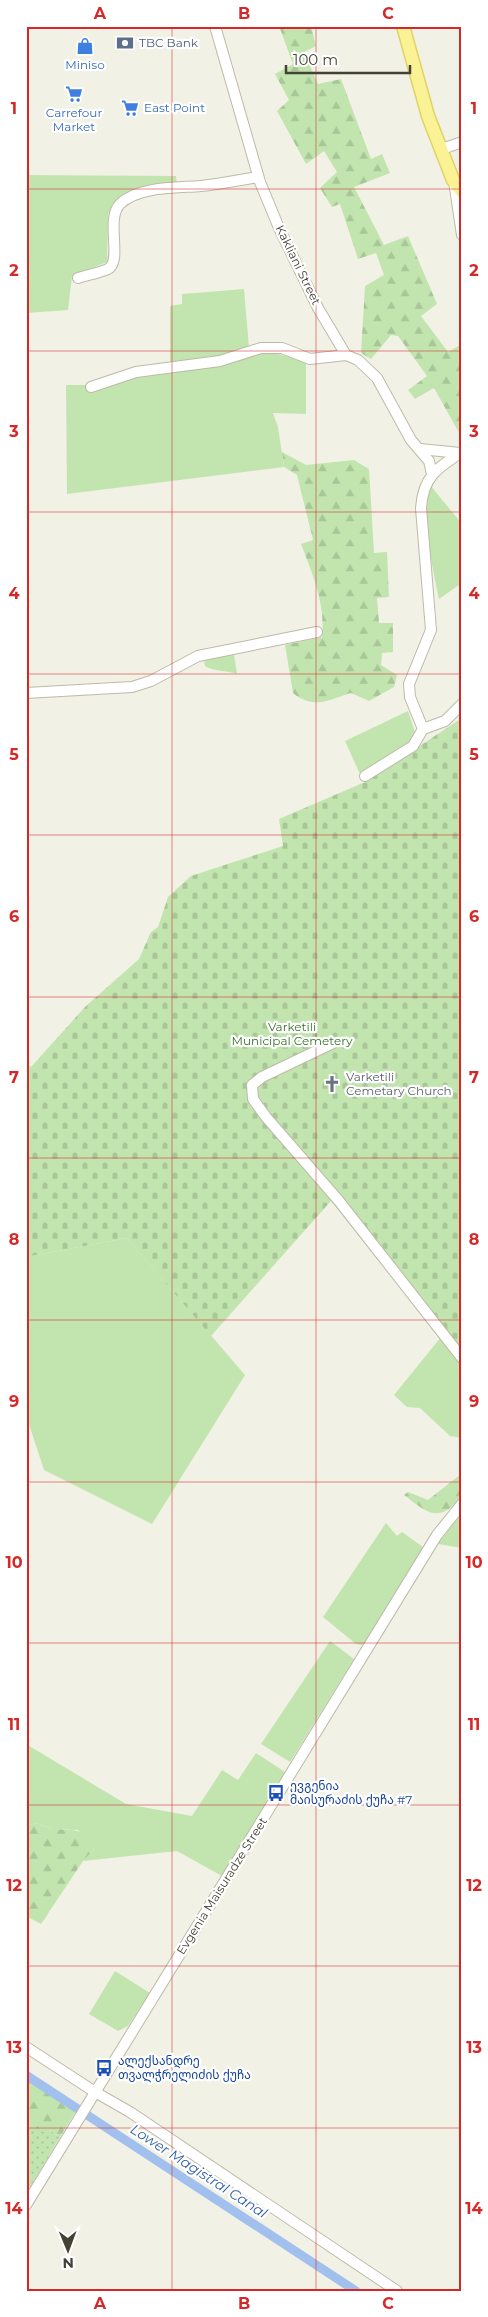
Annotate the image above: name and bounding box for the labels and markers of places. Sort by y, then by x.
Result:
bank icon: TBC Bank [115,33,135,53]
place label: TBC Bank [139,35,199,50]
shop icon: Miniso [75,36,95,56]
place label: Miniso [65,57,105,72]
supermarket icon: Carrefour Market [64,84,84,104]
supermarket icon: East Point [120,98,140,118]
place label: East Point [144,100,205,115]
place label: Carrefour Market [46,105,102,134]
place label: Varketili Cemetary Church [346,1069,452,1098]
church icon: Varketili Cemetary Church [322,1074,342,1094]
place label: ევგენია მაისურაძის ქუჩა #7 [290,1778,412,1807]
bus stop icon: ევგენია მაისურაძის ქუჩა #7 [266,1783,286,1803]
place label: ალექსანდრე თვალჭრელიძის ქუჩა [118,2053,251,2083]
bus stop icon: ალექსანდრე თვალჭრელიძის ქუჩა [94,2058,114,2078]

